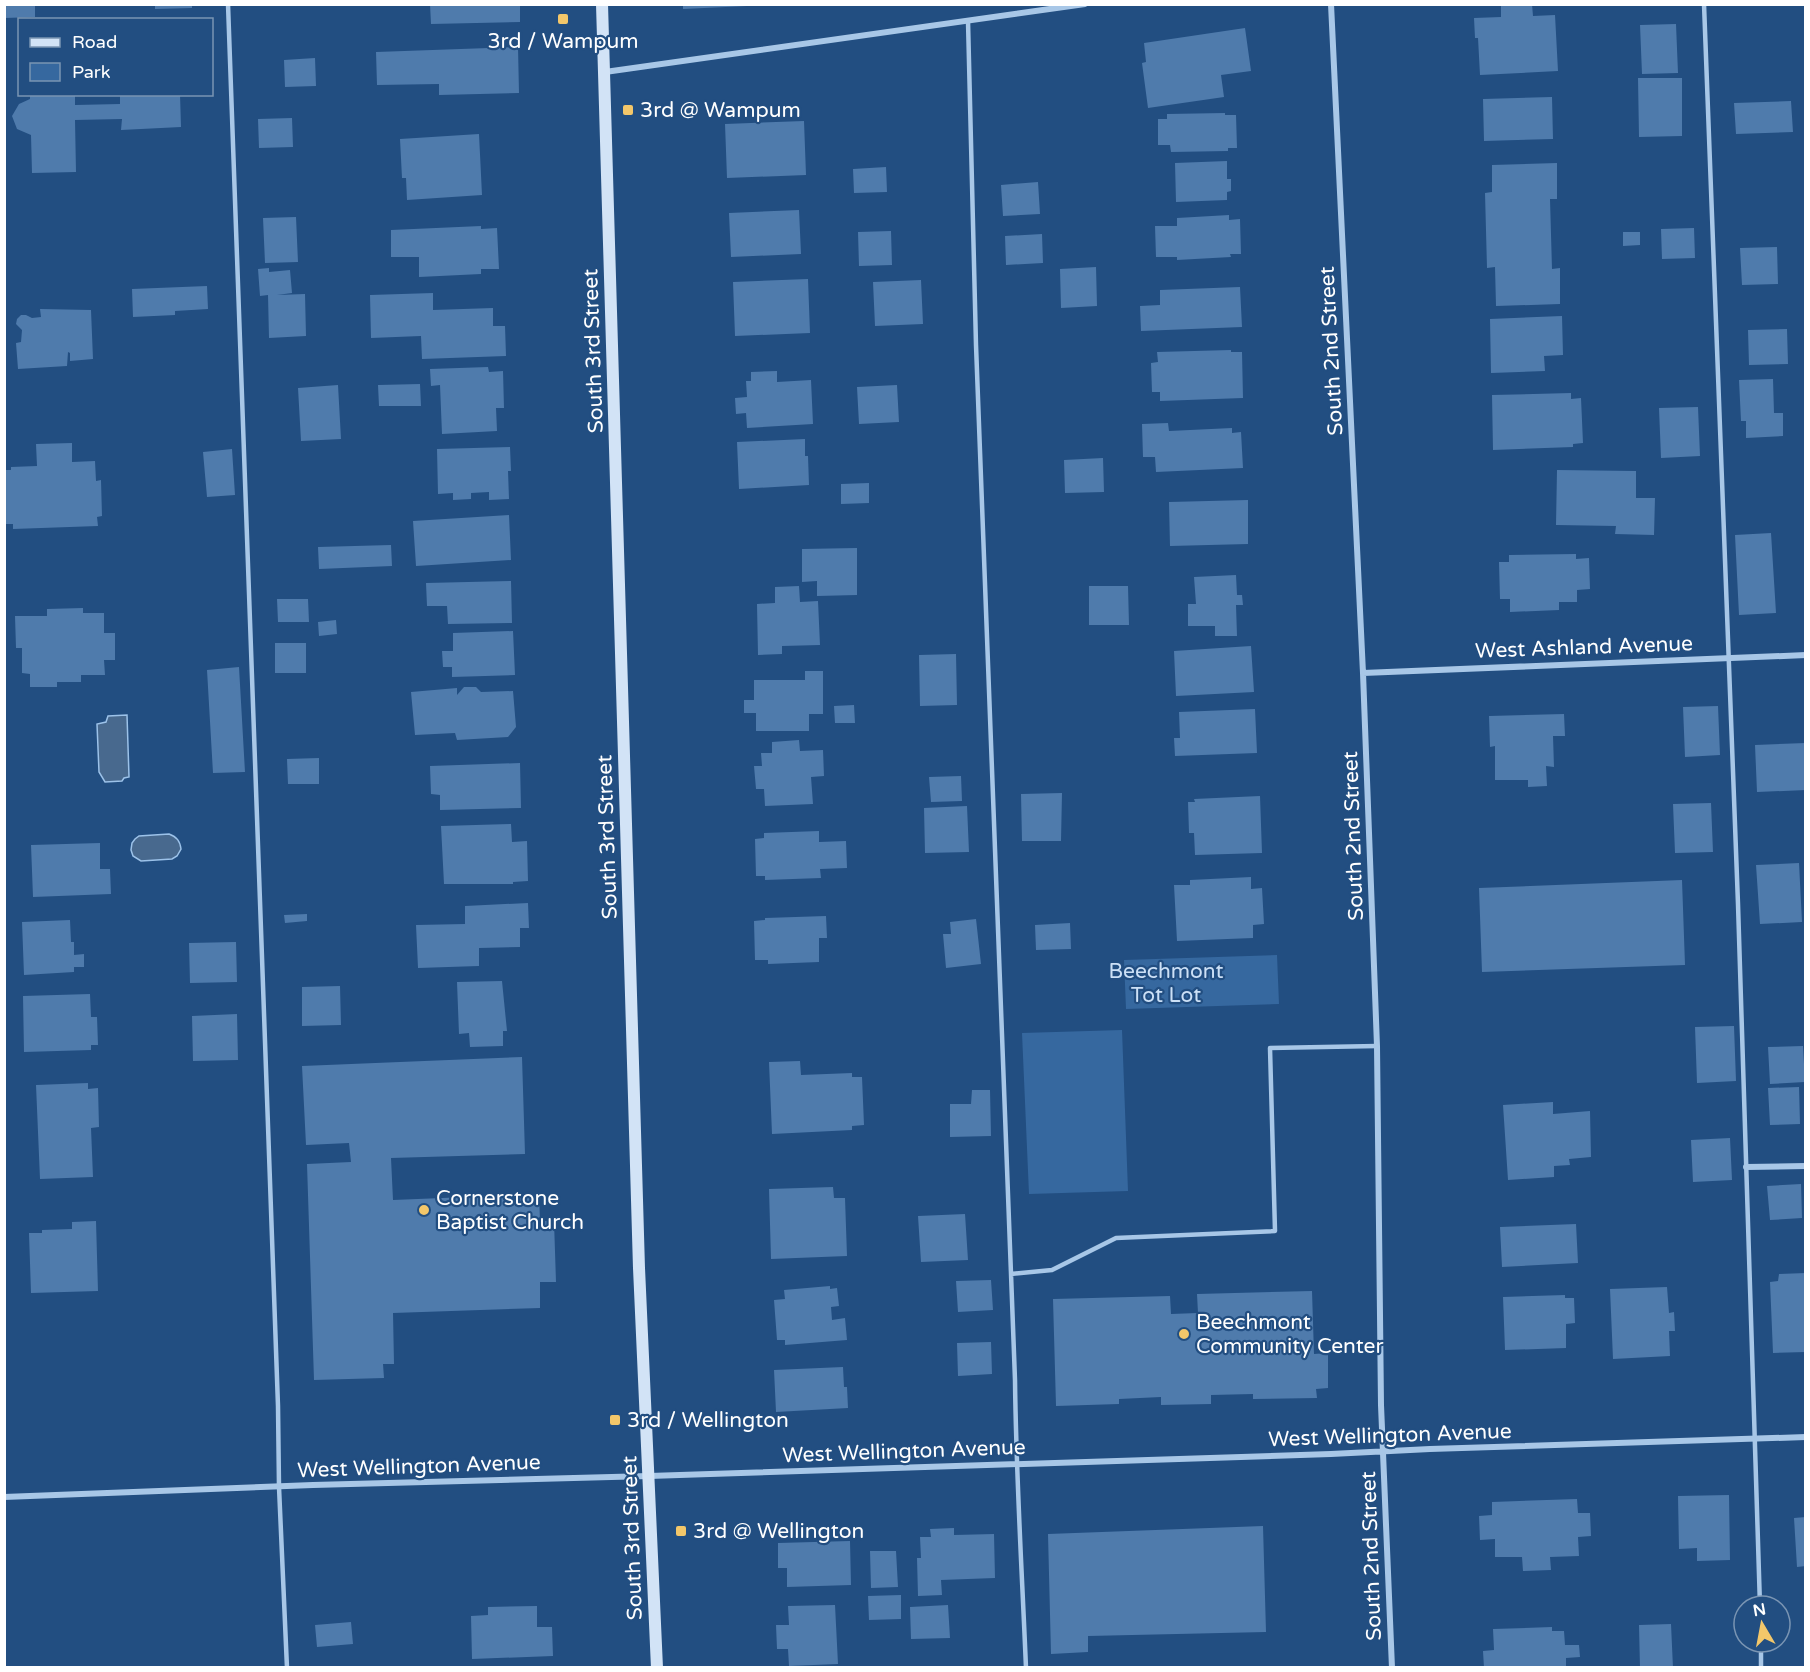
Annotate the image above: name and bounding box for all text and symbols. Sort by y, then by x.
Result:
marker: 3rd / Wampum [556,12,570,26]
legend [18,18,213,96]
place label: 3rd / Wampum [487,29,639,54]
text: Road [72,31,117,53]
text: Park [72,61,111,83]
place label: 3rd @ Wampum [640,98,801,123]
marker: 3rd @ Wampum [621,103,635,117]
street label: South 2nd Street [1315,266,1348,436]
street label: South 3rd Street [578,268,609,434]
street label: West Ashland Avenue [1475,631,1693,664]
street label: South 2nd Street [1338,751,1369,921]
street label: South 3rd Street [592,754,623,920]
park label: Beechmont Tot Lot [1109,959,1223,1008]
place label: Cornerstone Baptist Church [436,1186,584,1235]
marker: Cornerstone Baptist Church [417,1203,431,1217]
place label: Beechmont Community Center [1196,1310,1383,1359]
marker: Beechmont Community Center [1177,1327,1191,1341]
place label: 3rd / Wellington [627,1408,789,1433]
marker: 3rd / Wellington [608,1413,622,1427]
street label: West Wellington Avenue [1268,1419,1512,1452]
street label: West Wellington Avenue [782,1435,1026,1468]
street label: West Wellington Avenue [297,1450,541,1483]
street label: South 3rd Street [617,1455,648,1621]
street label: South 2nd Street [1356,1471,1387,1641]
place label: 3rd @ Wellington [693,1519,864,1544]
marker: 3rd @ Wellington [674,1524,688,1538]
north arrow [1732,1594,1792,1654]
text: N [1752,1599,1768,1621]

